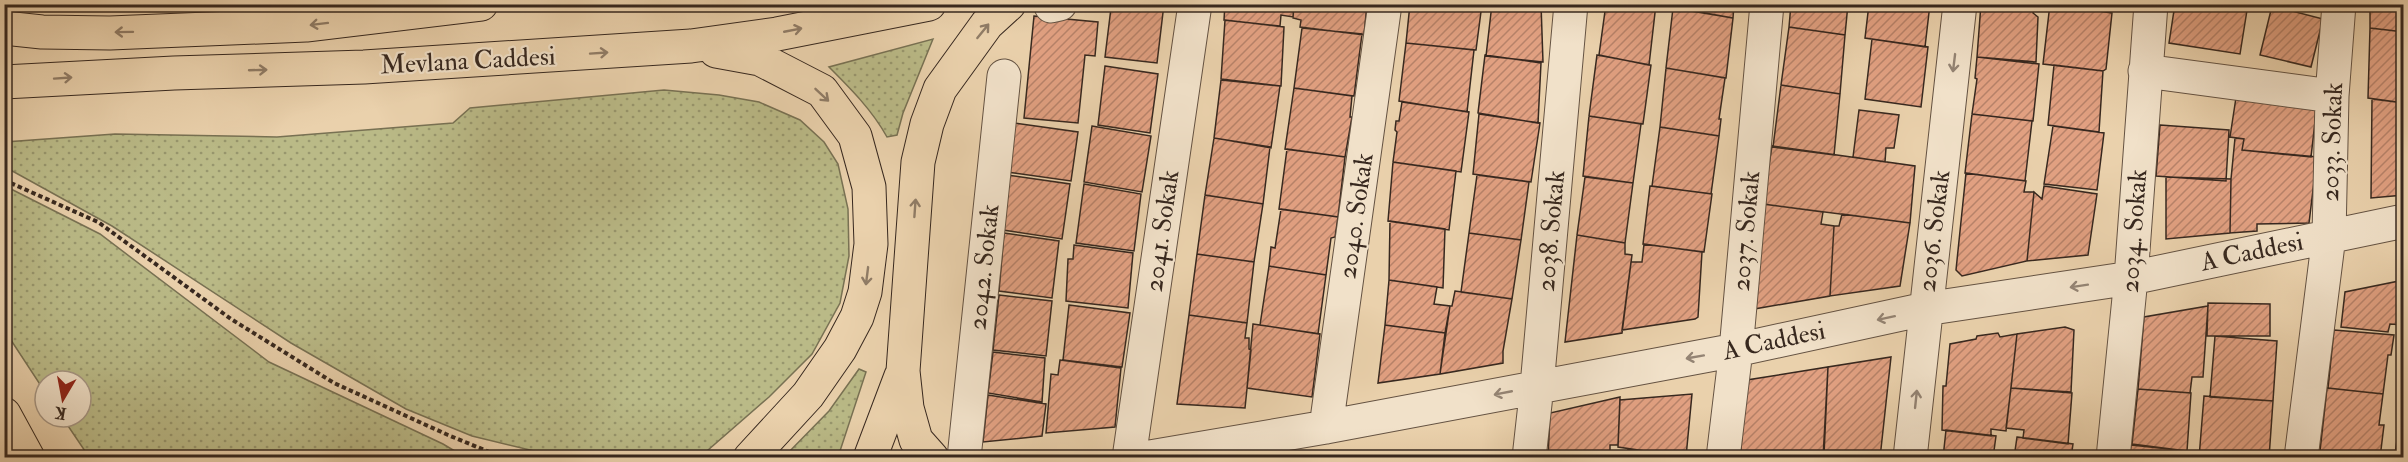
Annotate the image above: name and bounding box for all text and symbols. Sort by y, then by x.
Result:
one-way arrow [309,18,329,29]
one-way arrow [976,23,989,39]
one-way arrow [782,25,802,36]
one-way arrow [115,26,135,38]
street label: Mevlana Caddesi [380,40,557,82]
one-way arrow [589,47,609,58]
one-way arrow [1948,52,1959,72]
one-way arrow [247,65,267,76]
one-way arrow [52,73,72,84]
street label: 2033. Sokak [2314,81,2350,202]
one-way arrow [815,87,830,102]
street label: 2040. Sokak [1331,151,1381,281]
street label: 2041. Sokak [1138,168,1186,294]
street label: 2036. Sokak [1911,168,1957,294]
street label: 2034. Sokak [2114,168,2154,294]
street label: 2038. Sokak [1530,169,1572,293]
street label: 2037. Sokak [1725,169,1767,292]
one-way arrow [910,198,921,218]
street label: 2042. Sokak [961,202,1007,332]
street label: A Caddesi [2197,226,2306,279]
one-way arrow [861,265,872,285]
one-way arrow [2069,281,2089,292]
one-way arrow [1877,313,1896,324]
street label: A Caddesi [1719,315,1828,368]
one-way arrow [1686,352,1706,363]
north arrow [33,369,93,429]
one-way arrow [1494,387,1513,399]
one-way arrow [1911,390,1922,410]
text: K [53,402,68,424]

